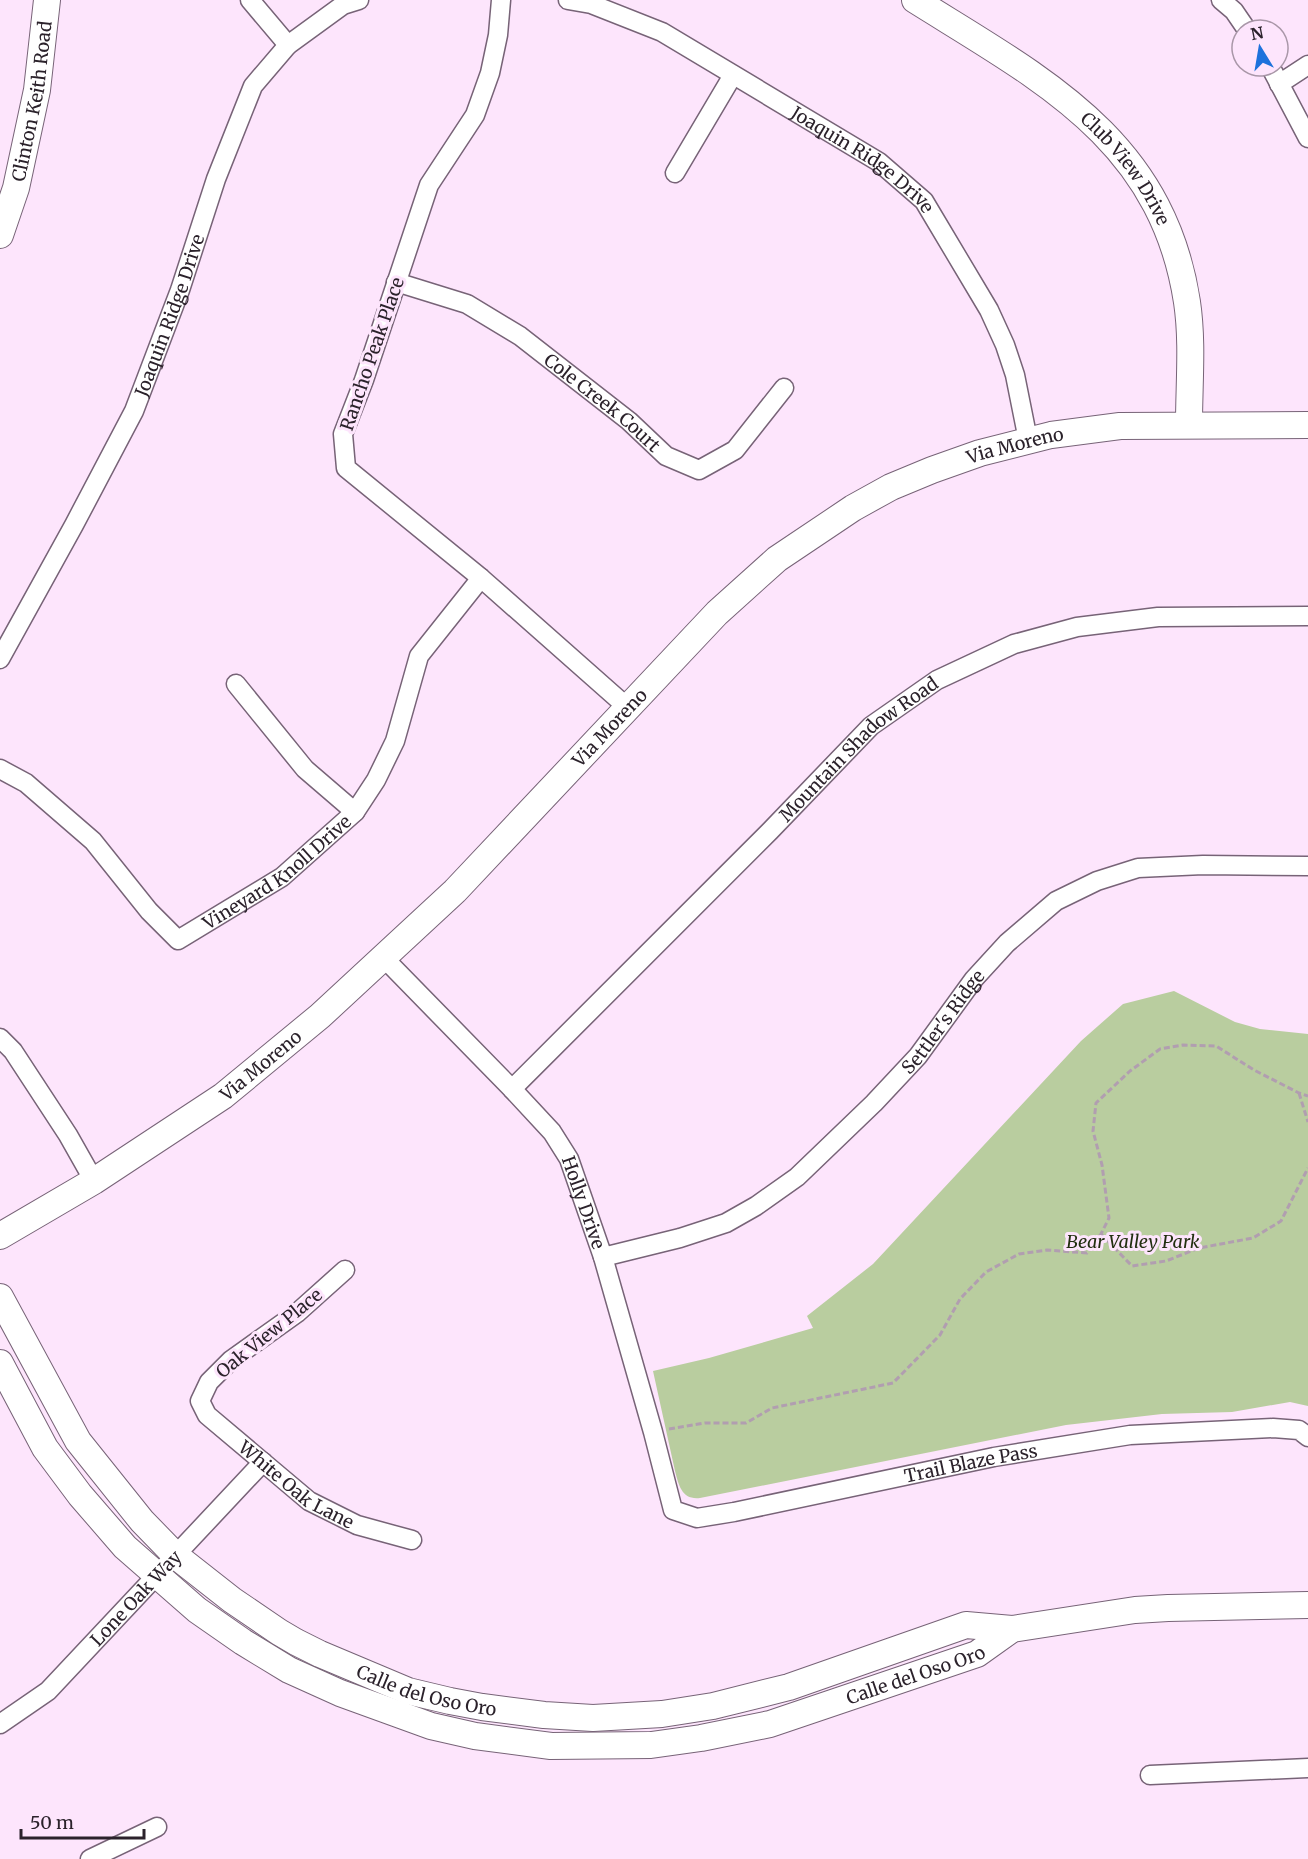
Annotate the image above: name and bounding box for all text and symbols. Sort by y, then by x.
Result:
north arrow [1230,18,1290,78]
street label: Clinton Keith Road [6,20,56,183]
text: N [1249,22,1266,44]
street label: Joaquin Ridge Drive [786,100,940,217]
street label: Club View Drive [1076,107,1175,229]
street label: Joaquin Ridge Drive [129,231,209,400]
street label: Rancho Peak Place [335,274,409,434]
street label: Cole Creek Court [540,348,665,456]
street label: Via Moreno [962,422,1065,469]
street label: Mountain Shadow Road [774,671,942,826]
street label: Via Moreno [566,683,652,772]
street label: Vineyard Knoll Drive [197,810,356,934]
street label: Settler's Ridge [896,964,989,1078]
street label: Via Moreno [214,1025,306,1106]
street label: Holly Drive [557,1153,611,1252]
park label: Bear Valley Park [1066,1230,1200,1253]
street label: Oak View Place [211,1283,327,1383]
street label: White Oak Lane [233,1435,358,1533]
street label: Trail Blaze Pass [902,1439,1039,1487]
street label: Lone Oak Way [85,1545,186,1651]
street label: Calle del Oso Oro [843,1640,990,1709]
street label: Calle del Oso Oro [353,1659,498,1720]
scale bar [21,1802,144,1840]
text: 50 m [30,1811,74,1834]

